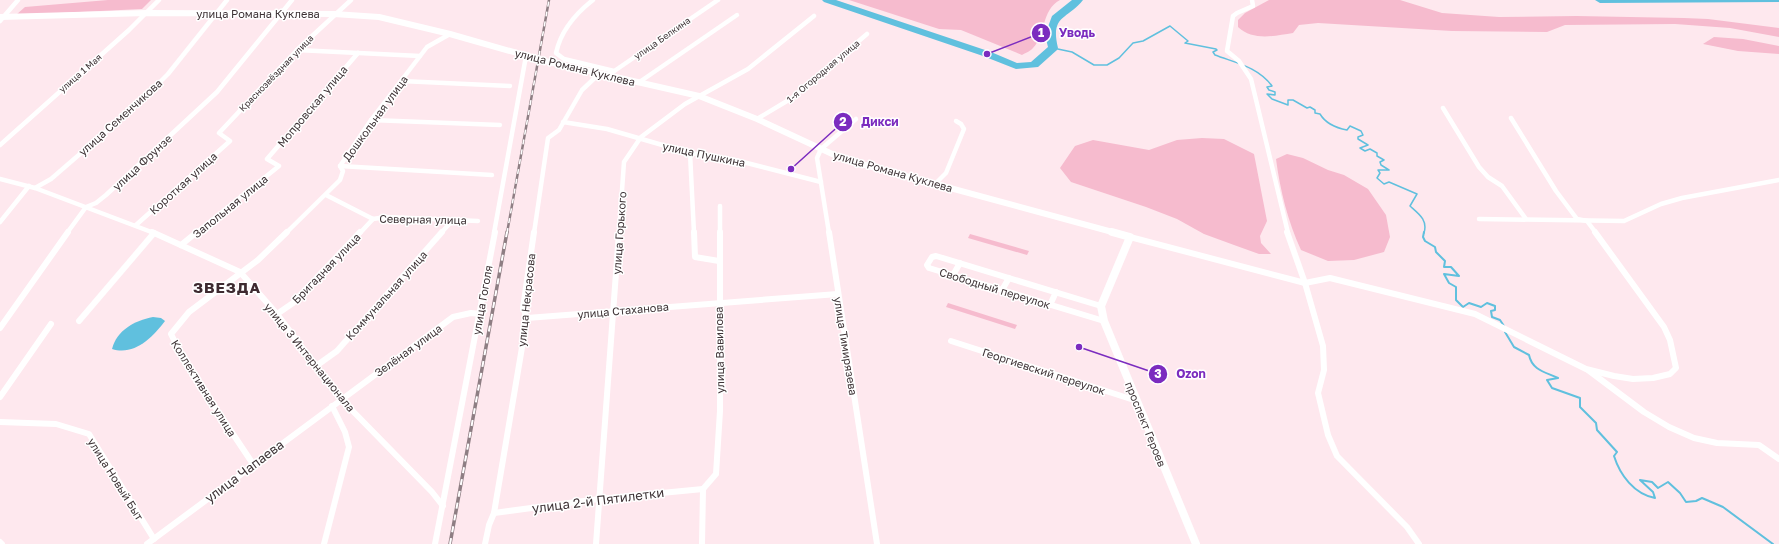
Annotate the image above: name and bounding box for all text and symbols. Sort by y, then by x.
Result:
street label: улица Романа Куклева [196,7,320,20]
street label: улица Белкина [632,14,692,62]
callout: Уводь [1031,21,1103,45]
text: 1 [1038,25,1044,40]
text: Уводь [1059,25,1096,40]
street label: Краснозвёздная улица [237,32,315,114]
street label: 1-я Огородная улица [784,37,862,105]
street label: улица Романа Куклева [513,46,637,88]
street label: улица 1 Мая [56,51,104,95]
street label: Мопровская улица [274,63,350,149]
street label: Дошкольная улица [340,73,410,163]
street label: улица Семенчикова [76,76,164,158]
callout: Дикси [833,110,907,134]
text: 2 [839,114,847,129]
text: Дикси [861,114,899,129]
street label: улица Фрунзе [110,131,174,193]
street label: улица Пушкина [661,139,747,169]
street label: улица Романа Куклева [832,148,954,194]
street label: Короткая улица [147,149,219,217]
street label: Запольная улица [190,172,270,240]
street label: улица Горького [610,191,628,275]
street label: Северная улица [379,212,467,226]
street label: Бригадная улица [289,230,363,306]
street label: Коммунальная улица [343,248,429,342]
street label: улица Некрасова [515,253,537,347]
street label: улица Гоголя [469,264,495,336]
street label: Свободный переулок [938,265,1053,311]
district label: ЗВЕЗДА [193,278,261,296]
street label: улица Тимирязева [832,296,860,396]
street label: улица 3 Интернационала [262,300,358,414]
street label: улица Стаханова [577,300,669,320]
street label: улица Вавилова [712,306,726,394]
street label: Зелёная улица [372,321,444,379]
street label: Коллективная улица [169,337,239,439]
street label: Георгиевский переулок [981,345,1108,397]
callout: Ozon [1148,362,1213,386]
text: 3 [1154,366,1162,381]
text: Ozon [1176,366,1206,381]
street label: проспект Героев [1123,380,1169,468]
street label: улица Новый Быт [85,436,147,523]
street label: улица Чапаева [201,436,287,506]
street label: улица 2-й Пятилетки [531,484,665,516]

